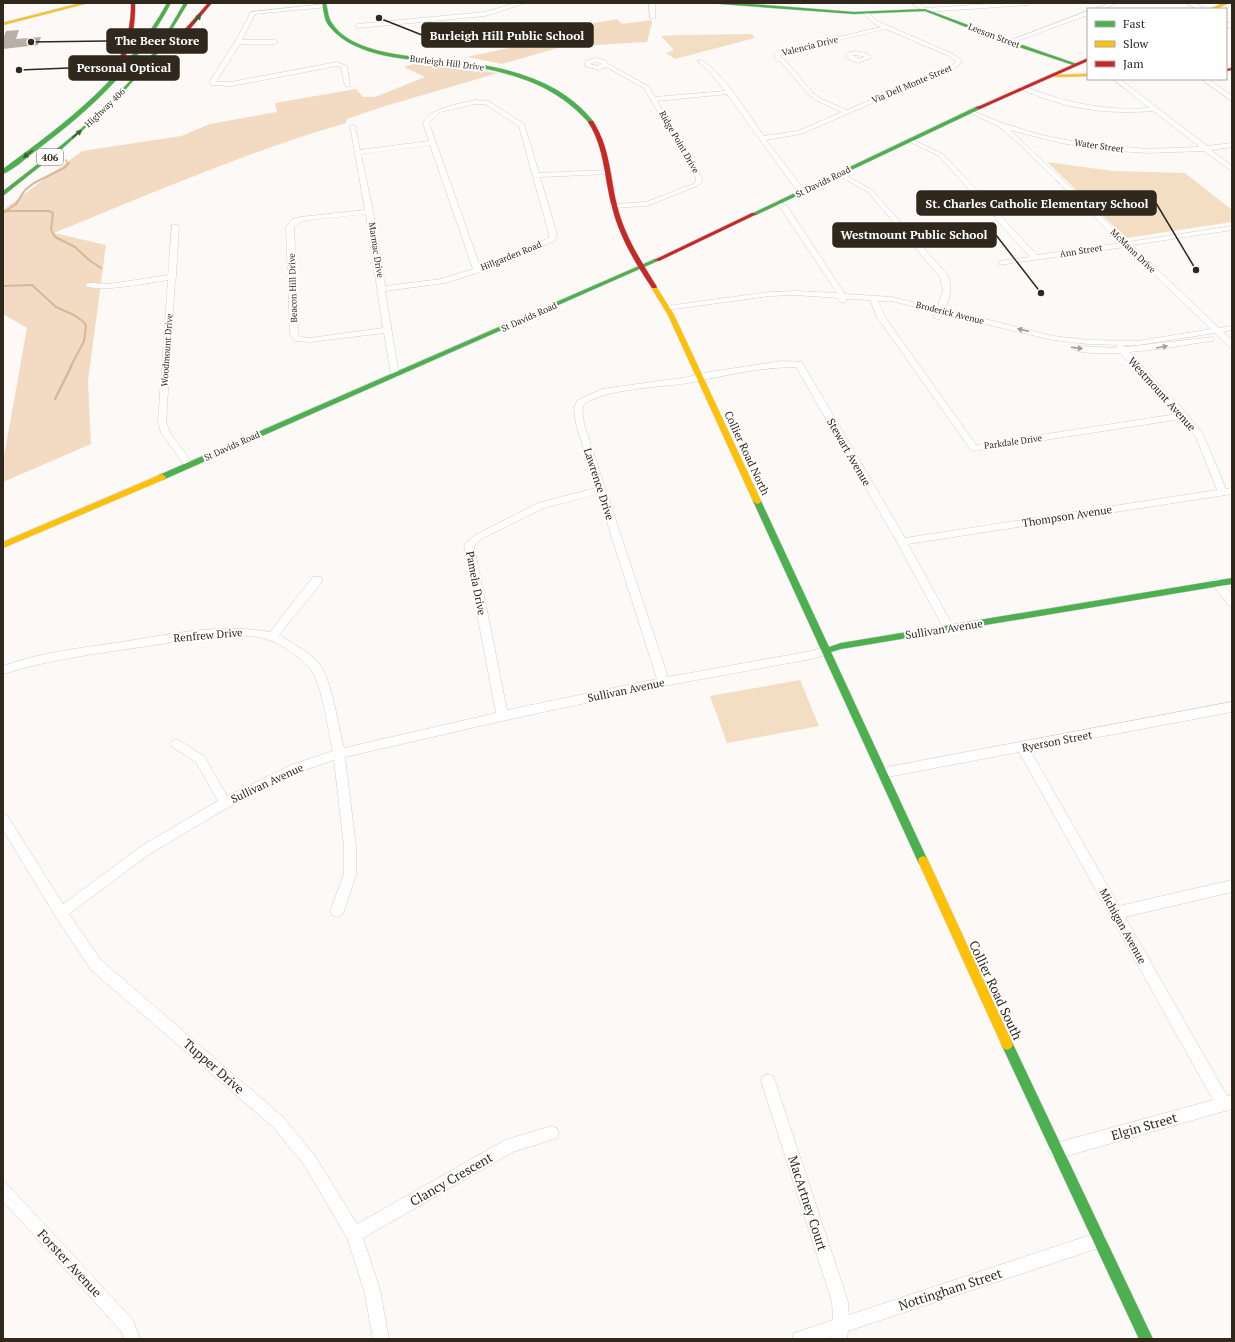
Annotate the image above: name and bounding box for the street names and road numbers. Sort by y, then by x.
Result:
street label: Leeson Street [966,21,1022,52]
street label: Valencia Drive [781,33,840,59]
street label: Burleigh Hill Drive [409,52,485,74]
street label: Via Dell Monte Street [870,61,955,106]
street label: Highway 406 [82,86,128,130]
street label: Ridge Point Drive [656,109,702,176]
street label: Water Street [1073,137,1125,156]
road number: 406 [37,149,63,165]
street label: St Davids Road [794,164,852,200]
street label: Marmac Drive [366,221,386,279]
street label: McMann Drive [1108,226,1159,276]
street label: Hillgarden Road [479,238,543,274]
street label: Ann Street [1059,242,1104,260]
street label: Beacon Hill Drive [286,253,300,323]
street label: St Davids Road [499,299,559,335]
street label: Broderick Avenue [915,299,986,327]
street label: Woodmount Drive [158,313,176,387]
street label: Westmount Avenue [1125,354,1199,434]
street label: Collier Road North [721,409,773,498]
street label: Stewart Avenue [824,416,874,489]
street label: St Davids Road [202,428,262,464]
street label: Parkdale Drive [983,432,1043,452]
street label: Lawrence Drive [581,446,617,522]
street label: Thompson Avenue [1021,502,1113,530]
street label: Pamela Drive [463,550,489,617]
street label: Sullivan Avenue [904,616,984,642]
street label: Renfrew Drive [173,625,244,645]
street label: Sullivan Avenue [586,675,666,705]
street label: Ryerson Street [1021,727,1093,755]
street label: Sullivan Avenue [229,760,306,806]
street label: Michigan Avenue [1096,886,1150,967]
street label: Collier Road South [965,937,1027,1043]
street label: Tupper Drive [180,1034,248,1098]
street label: Elgin Street [1109,1108,1179,1144]
street label: Clancy Crescent [406,1148,496,1210]
street label: MacArtney Court [784,1153,832,1253]
street label: Forster Avenue [34,1225,106,1301]
street label: Nottingham Street [896,1264,1004,1314]

